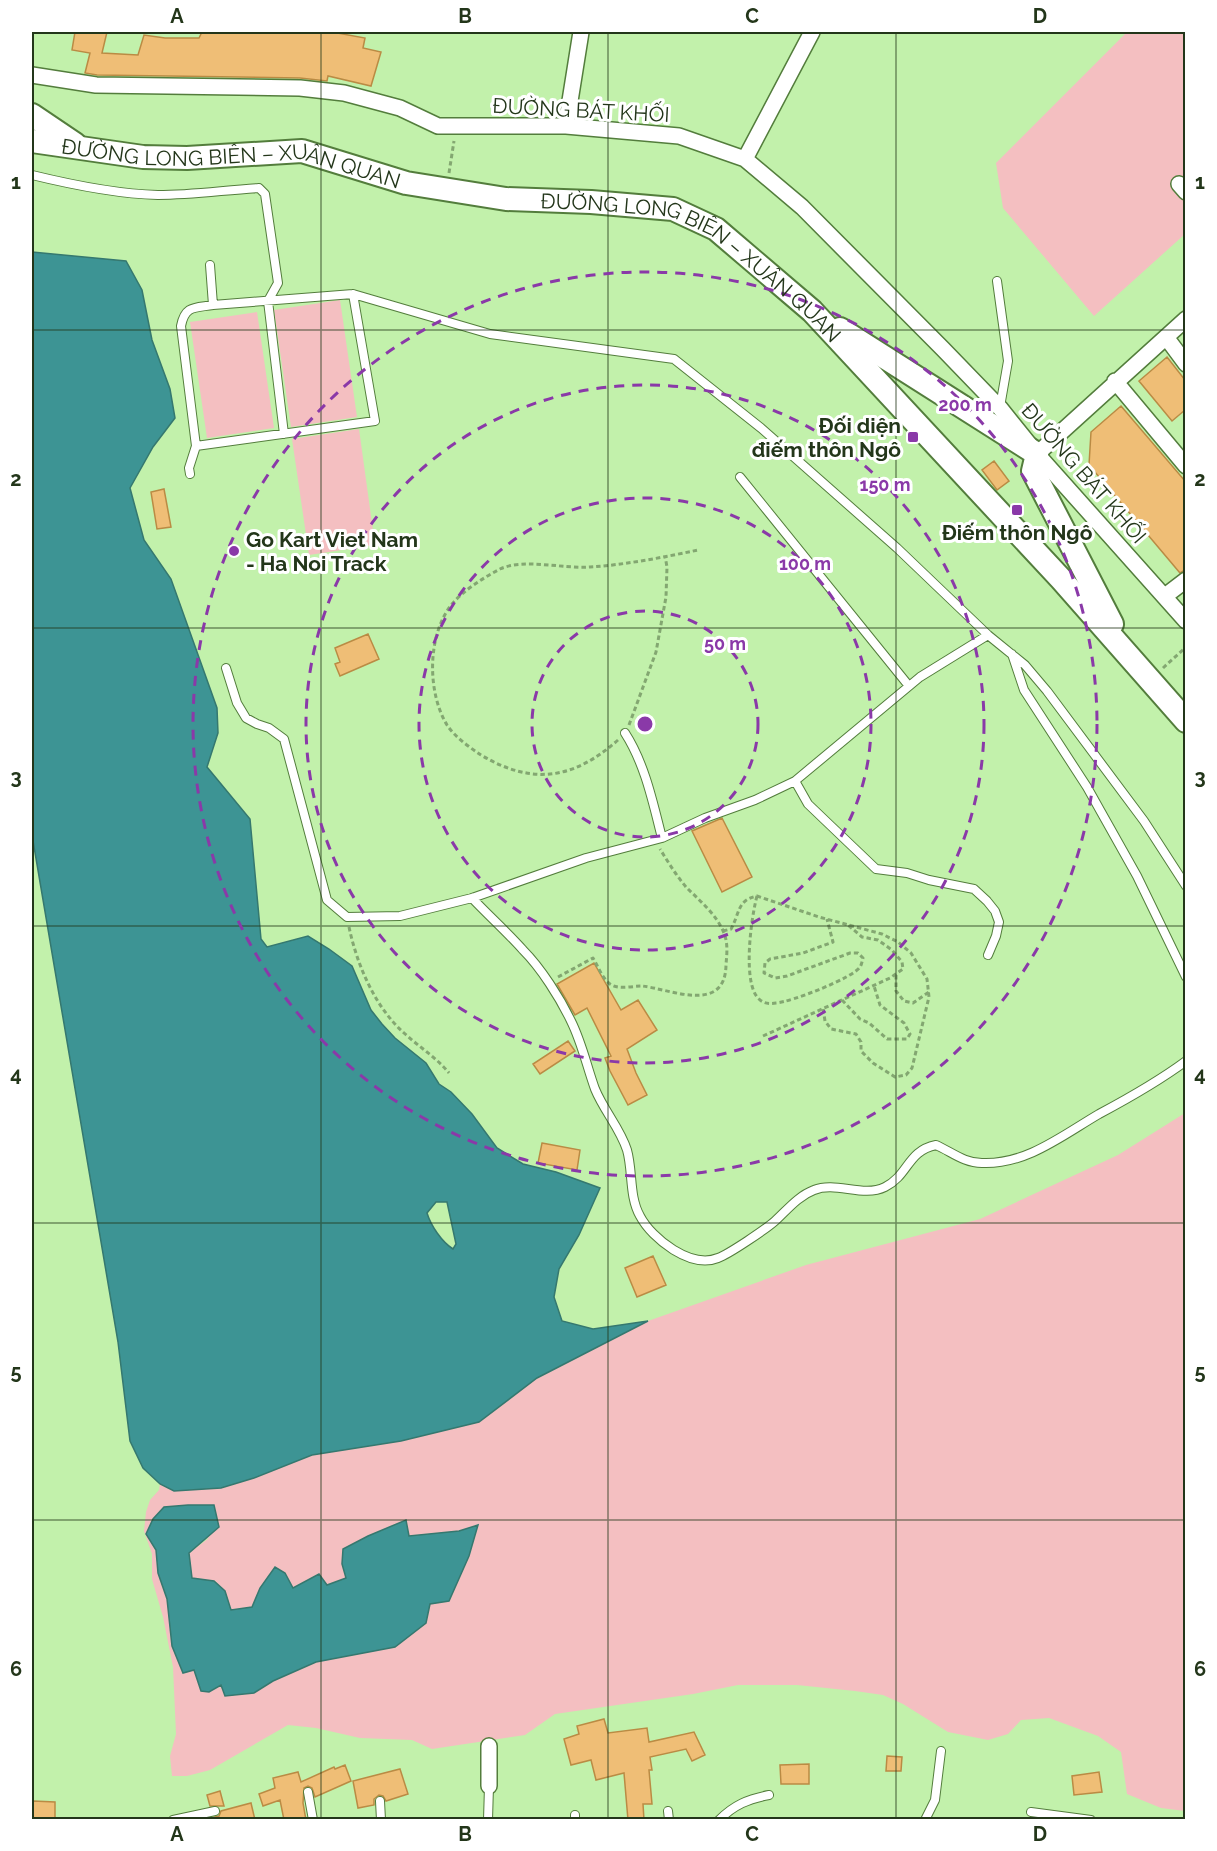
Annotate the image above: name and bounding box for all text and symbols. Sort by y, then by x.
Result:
text: A [170,4,184,28]
text: B [458,4,472,28]
text: C [745,4,759,28]
text: D [1033,4,1047,28]
street label: ĐƯỜNG BÁT KHỐI [492,93,670,127]
street label: ĐƯỜNG LONG BIÊN – XUÂN QUAN [60,133,404,193]
text: 1 [11,170,21,194]
text: 1 [1195,170,1205,194]
street label: ĐƯỜNG LONG BIÊN – XUÂN QUAN [540,188,847,347]
text: 200 m [938,394,992,415]
street label: ĐƯỜNG BÁT KHỐI [1016,398,1152,548]
place label: Đối diện điếm thôn Ngô [752,413,901,462]
marker: Đối diện điếm thôn Ngô [906,430,920,444]
text: 2 [10,467,22,491]
text: 2 [1194,467,1206,491]
text: 150 m [860,474,911,495]
marker: Điếm thôn Ngô [1010,503,1024,517]
place label: Điếm thôn Ngô [942,520,1093,545]
place label: Go Kart Viet Nam - Ha Noi Track [246,527,418,576]
marker: Go Kart Viet Nam - Ha Noi Track [227,544,241,558]
text: 100 m [779,553,831,574]
text: 50 m [704,633,746,654]
centre of rings [635,714,655,734]
text: 3 [10,765,22,789]
text: 3 [1194,765,1206,789]
text: 4 [10,1062,22,1086]
text: 4 [1194,1062,1206,1086]
text: 5 [10,1360,22,1384]
text: 5 [1194,1360,1206,1384]
text: 6 [10,1657,22,1681]
text: 6 [1194,1657,1206,1681]
text: A [170,1822,184,1846]
text: B [458,1822,472,1846]
text: C [745,1822,759,1846]
text: D [1033,1822,1047,1846]

